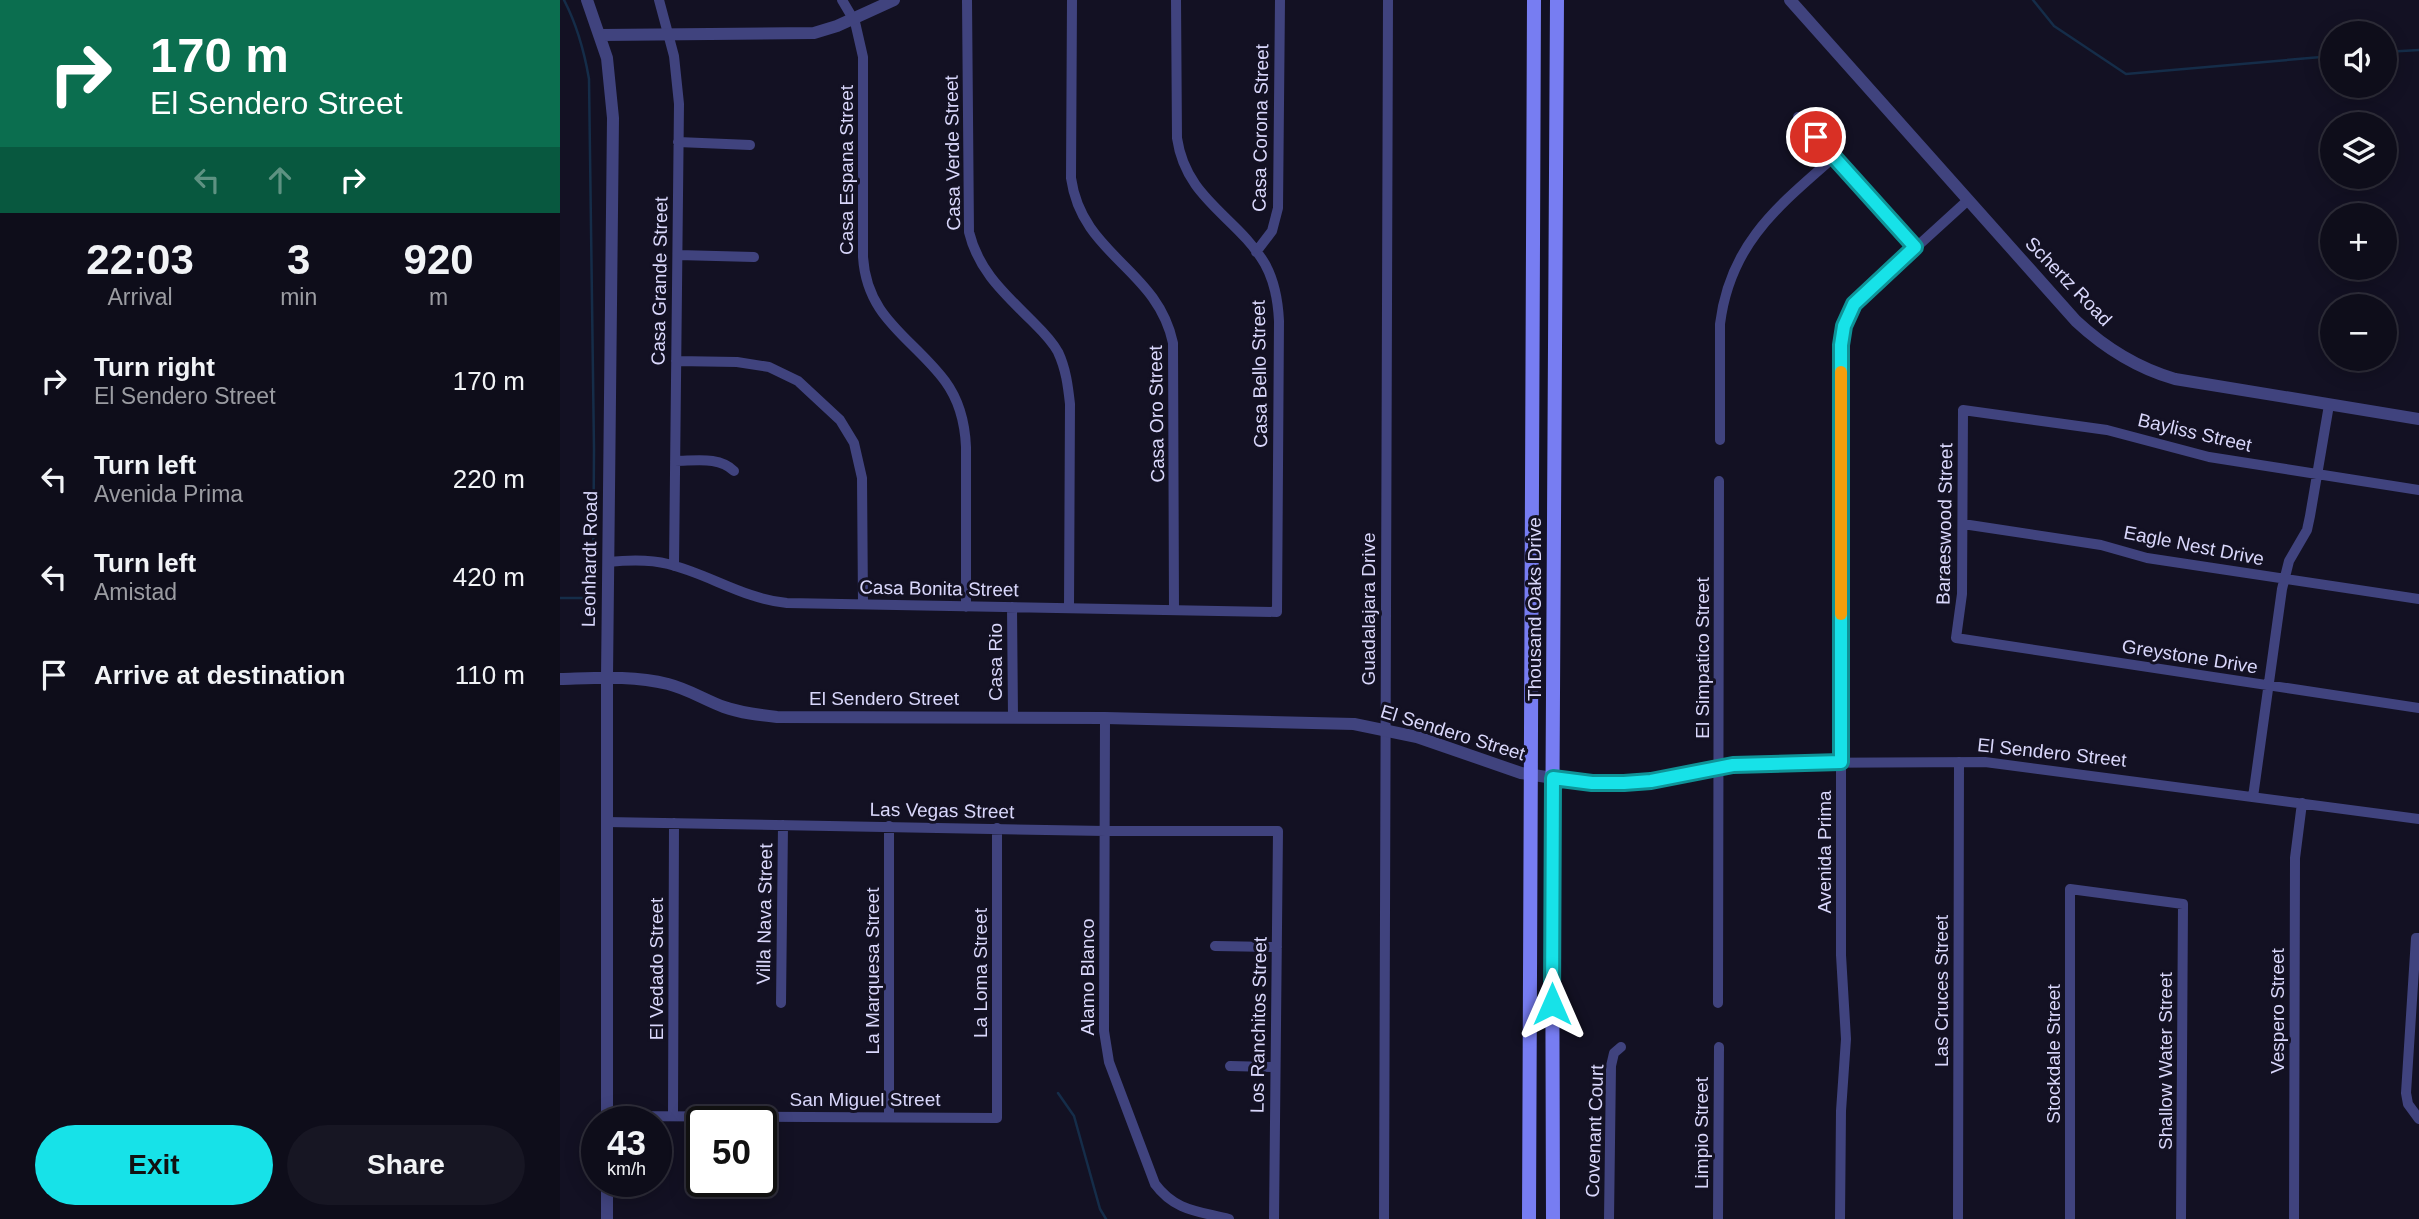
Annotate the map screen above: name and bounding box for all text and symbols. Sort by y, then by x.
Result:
map controls [2320,21,2397,371]
button: sound [2320,21,2397,98]
icon: right [35,28,126,119]
text: 170 m [150,28,289,82]
street label: Casa Corona Street [1249,43,1272,212]
street label: Casa Verde Street [941,74,964,231]
street label: Casa Espana Street [836,84,857,255]
text: El Sendero Street [150,85,403,121]
pin [1786,107,1846,167]
button: layers [2320,112,2397,189]
icon: arrive [1797,118,1835,156]
icon: left [188,161,226,199]
icon: ahead [261,161,299,199]
icon: right [334,161,372,199]
street label: Casa Grande Street [648,196,671,366]
button: + [2320,203,2397,280]
street label: Schertz Road [2021,233,2116,330]
text: 22:03 [86,236,194,283]
text: 3 [287,236,310,283]
text: 920 [404,236,474,283]
text: Arrival [107,284,173,310]
text: min [280,284,317,310]
text: m [429,284,448,310]
button: − [2320,294,2397,371]
street label: Casa Bello Street [1248,299,1271,448]
street label: Casa Oro Street [1145,344,1168,483]
text: Turn right [94,352,215,382]
icon: right [35,362,73,400]
text: 170 m [453,366,525,396]
text: El Sendero Street [94,383,276,409]
street label: Bayliss Street [2136,409,2255,456]
street label: Baraeswood Street [1933,442,1956,605]
text: Turn left [94,450,196,480]
icon: left [35,460,73,498]
text: 220 m [453,464,525,494]
text: Avenida Prima [94,481,243,507]
street label: Leonhardt Road [578,491,601,627]
street label: Thousand Oaks Drive [1524,517,1545,701]
street label: Eagle Nest Drive [2122,522,2266,569]
street label: Guadalajara Drive [1358,532,1379,686]
text: Turn left [94,548,196,578]
icon: left [35,558,73,596]
text: 420 m [453,562,525,592]
street label: Casa Bonita Street [859,577,1020,600]
street label: El Simpatico Street [1692,577,1713,739]
text: Amistad [94,579,177,605]
street label: Casa Rio [985,623,1006,701]
street label: Greystone Drive [2120,635,2259,678]
icon: arrive [35,656,73,694]
text: Arrive at destination [94,660,345,690]
text: 110 m [455,660,525,690]
street label: El Sendero Street [809,688,960,709]
street label: El Sendero Street [1378,701,1528,765]
street label: El Sendero Street [1976,734,2128,771]
street label: Avenida Prima [1814,790,1835,914]
street label: Las Vegas Street [869,799,1015,822]
street label: Villa Nava Street [753,843,776,985]
street label: La Marquesa Street [862,887,883,1054]
street label: El Vedado Street [646,897,667,1040]
street label: La Loma Street [970,907,991,1038]
street label: Las Cruces Street [1931,914,1952,1067]
street label: Alamo Blanco [1077,918,1098,1036]
street label: Los Ranchitos Street [1246,936,1271,1113]
street label: Vespero Street [2267,947,2288,1074]
position arrow [1515,967,1589,1041]
street label: Shallow Water Street [2155,971,2176,1150]
street label: Stockdale Street [2043,984,2064,1124]
street label: Covenant Court [1582,1063,1607,1198]
street label: Limpio Street [1691,1076,1712,1189]
street label: San Miguel Street [789,1089,941,1110]
speed limit sign: 50 [686,1106,777,1197]
text: 43 [607,1123,646,1162]
button: Exit [35,1125,273,1205]
button: Share [287,1125,525,1205]
text: km/h [607,1159,646,1179]

